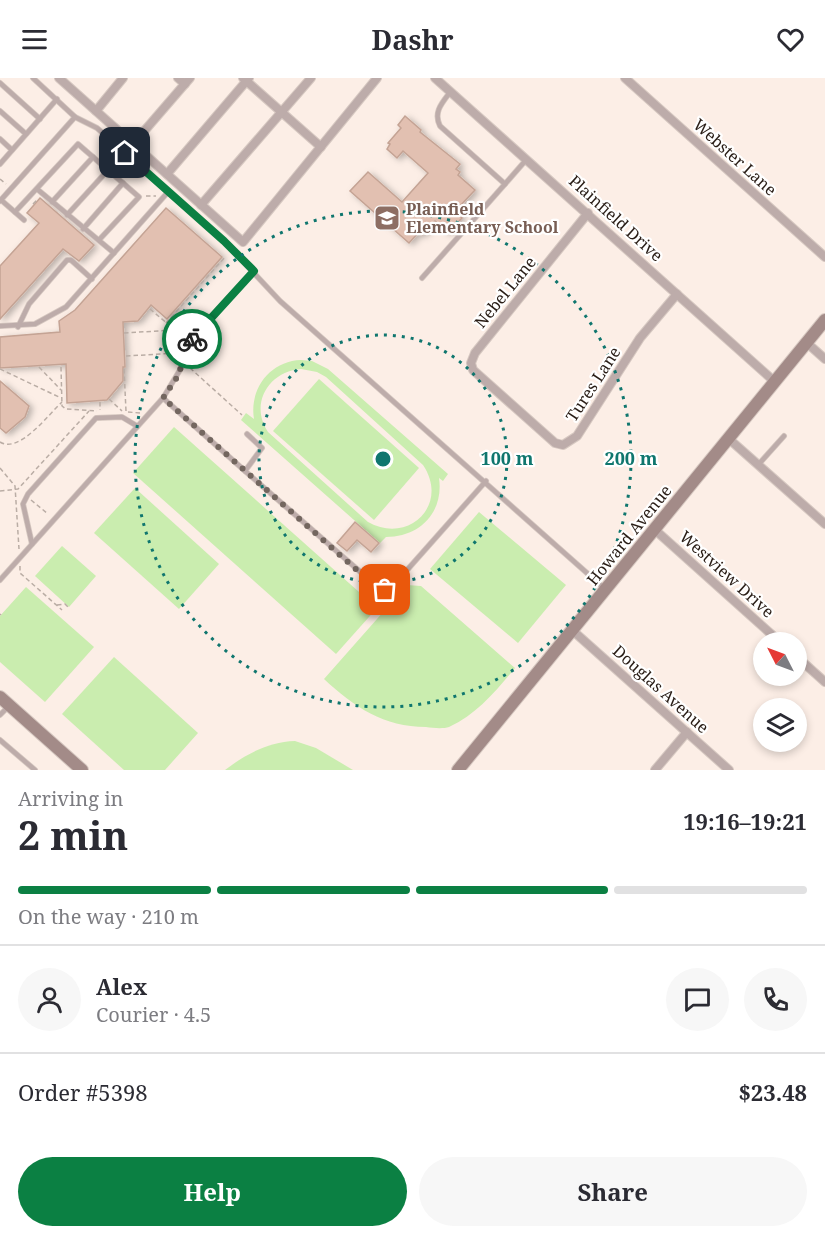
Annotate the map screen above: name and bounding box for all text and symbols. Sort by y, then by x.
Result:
text: Dashr [371,21,454,58]
icon: menu [18,23,51,56]
icon: heart [774,23,807,56]
street label: Webster Lane [689,114,781,200]
pin [99,127,150,178]
icon: home [108,136,141,169]
street label: Plainfield Drive [564,170,668,266]
place label: Plainfield Elementary School [406,198,559,238]
school or university icon: Plainfield Elementary School [372,203,402,233]
street label: Nebel Lane [469,252,541,332]
courier [162,309,222,369]
icon: bike [176,323,209,356]
street label: Tures Lane [561,342,625,426]
text: 100 m [481,446,534,470]
text: 200 m [605,446,658,470]
centre of rings [373,449,393,469]
street label: Howard Avenue [582,480,676,590]
street label: Westview Drive [675,526,779,622]
pin [359,564,410,615]
icon: bag [368,573,401,606]
north arrow [753,632,807,686]
map controls [753,632,807,752]
street label: Douglas Avenue [608,640,714,738]
button: layers [753,698,807,752]
text: Arriving in [18,785,123,812]
text: 19:16–19:21 [683,806,807,836]
text: 2 min [18,808,128,861]
text: On the way · 210 m [18,903,199,930]
button: person [18,968,81,1031]
button: chat [666,968,729,1031]
button: phone [744,968,807,1031]
text: Alex [96,971,147,1001]
text: Courier · 4.5 [96,1001,211,1028]
text: Order #5398 [18,1077,148,1107]
text: $23.48 [738,1077,807,1107]
button: Help [18,1157,407,1226]
button: Share [419,1157,807,1226]

